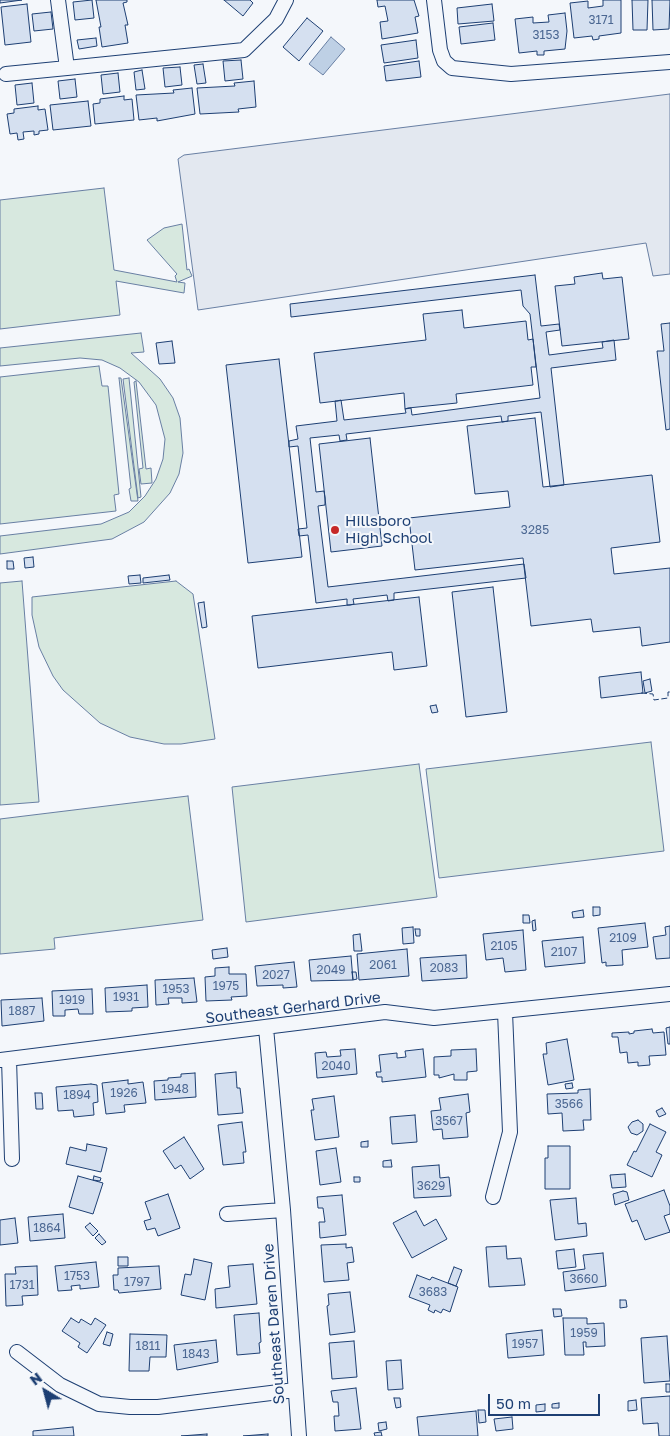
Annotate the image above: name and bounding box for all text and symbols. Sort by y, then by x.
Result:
house number: 3171 [588,13,614,27]
house number: 3153 [533,28,559,42]
place label: Hillsboro High School [345,512,432,547]
house number: 3285 [521,523,549,537]
marker: Hillsboro High School [329,524,341,536]
house number: 2109 [609,931,637,945]
house number: 2105 [490,939,518,953]
house number: 2107 [551,945,577,959]
house number: 2061 [369,958,397,972]
house number: 2083 [430,961,458,975]
house number: 2049 [317,963,345,977]
house number: 2027 [262,968,290,982]
house number: 1975 [213,979,239,993]
house number: 1953 [162,982,190,996]
street label: Southeast Gerhard Drive [204,988,382,1028]
house number: 1931 [113,990,139,1004]
house number: 1919 [59,993,85,1007]
house number: 1887 [9,1004,35,1018]
house number: 2040 [321,1059,351,1073]
house number: 1948 [161,1082,189,1096]
house number: 1926 [110,1086,138,1100]
house number: 1894 [63,1088,91,1102]
house number: 3566 [555,1097,583,1111]
house number: 3567 [435,1114,463,1128]
house number: 3629 [417,1179,445,1193]
house number: 1864 [33,1221,61,1235]
street label: Southeast Daren Drive [259,1243,289,1405]
house number: 1753 [64,1269,90,1283]
house number: 3660 [570,1272,598,1286]
house number: 1797 [124,1275,150,1289]
house number: 1731 [9,1278,35,1292]
house number: 3683 [419,1285,447,1299]
house number: 1959 [570,1326,598,1340]
house number: 1957 [512,1337,538,1351]
house number: 1811 [136,1339,160,1353]
house number: 1843 [182,1347,210,1361]
north arrow [20,1366,70,1416]
text: N [26,1369,45,1389]
scale bar [490,1384,602,1416]
text: 50 m [496,1394,531,1412]

